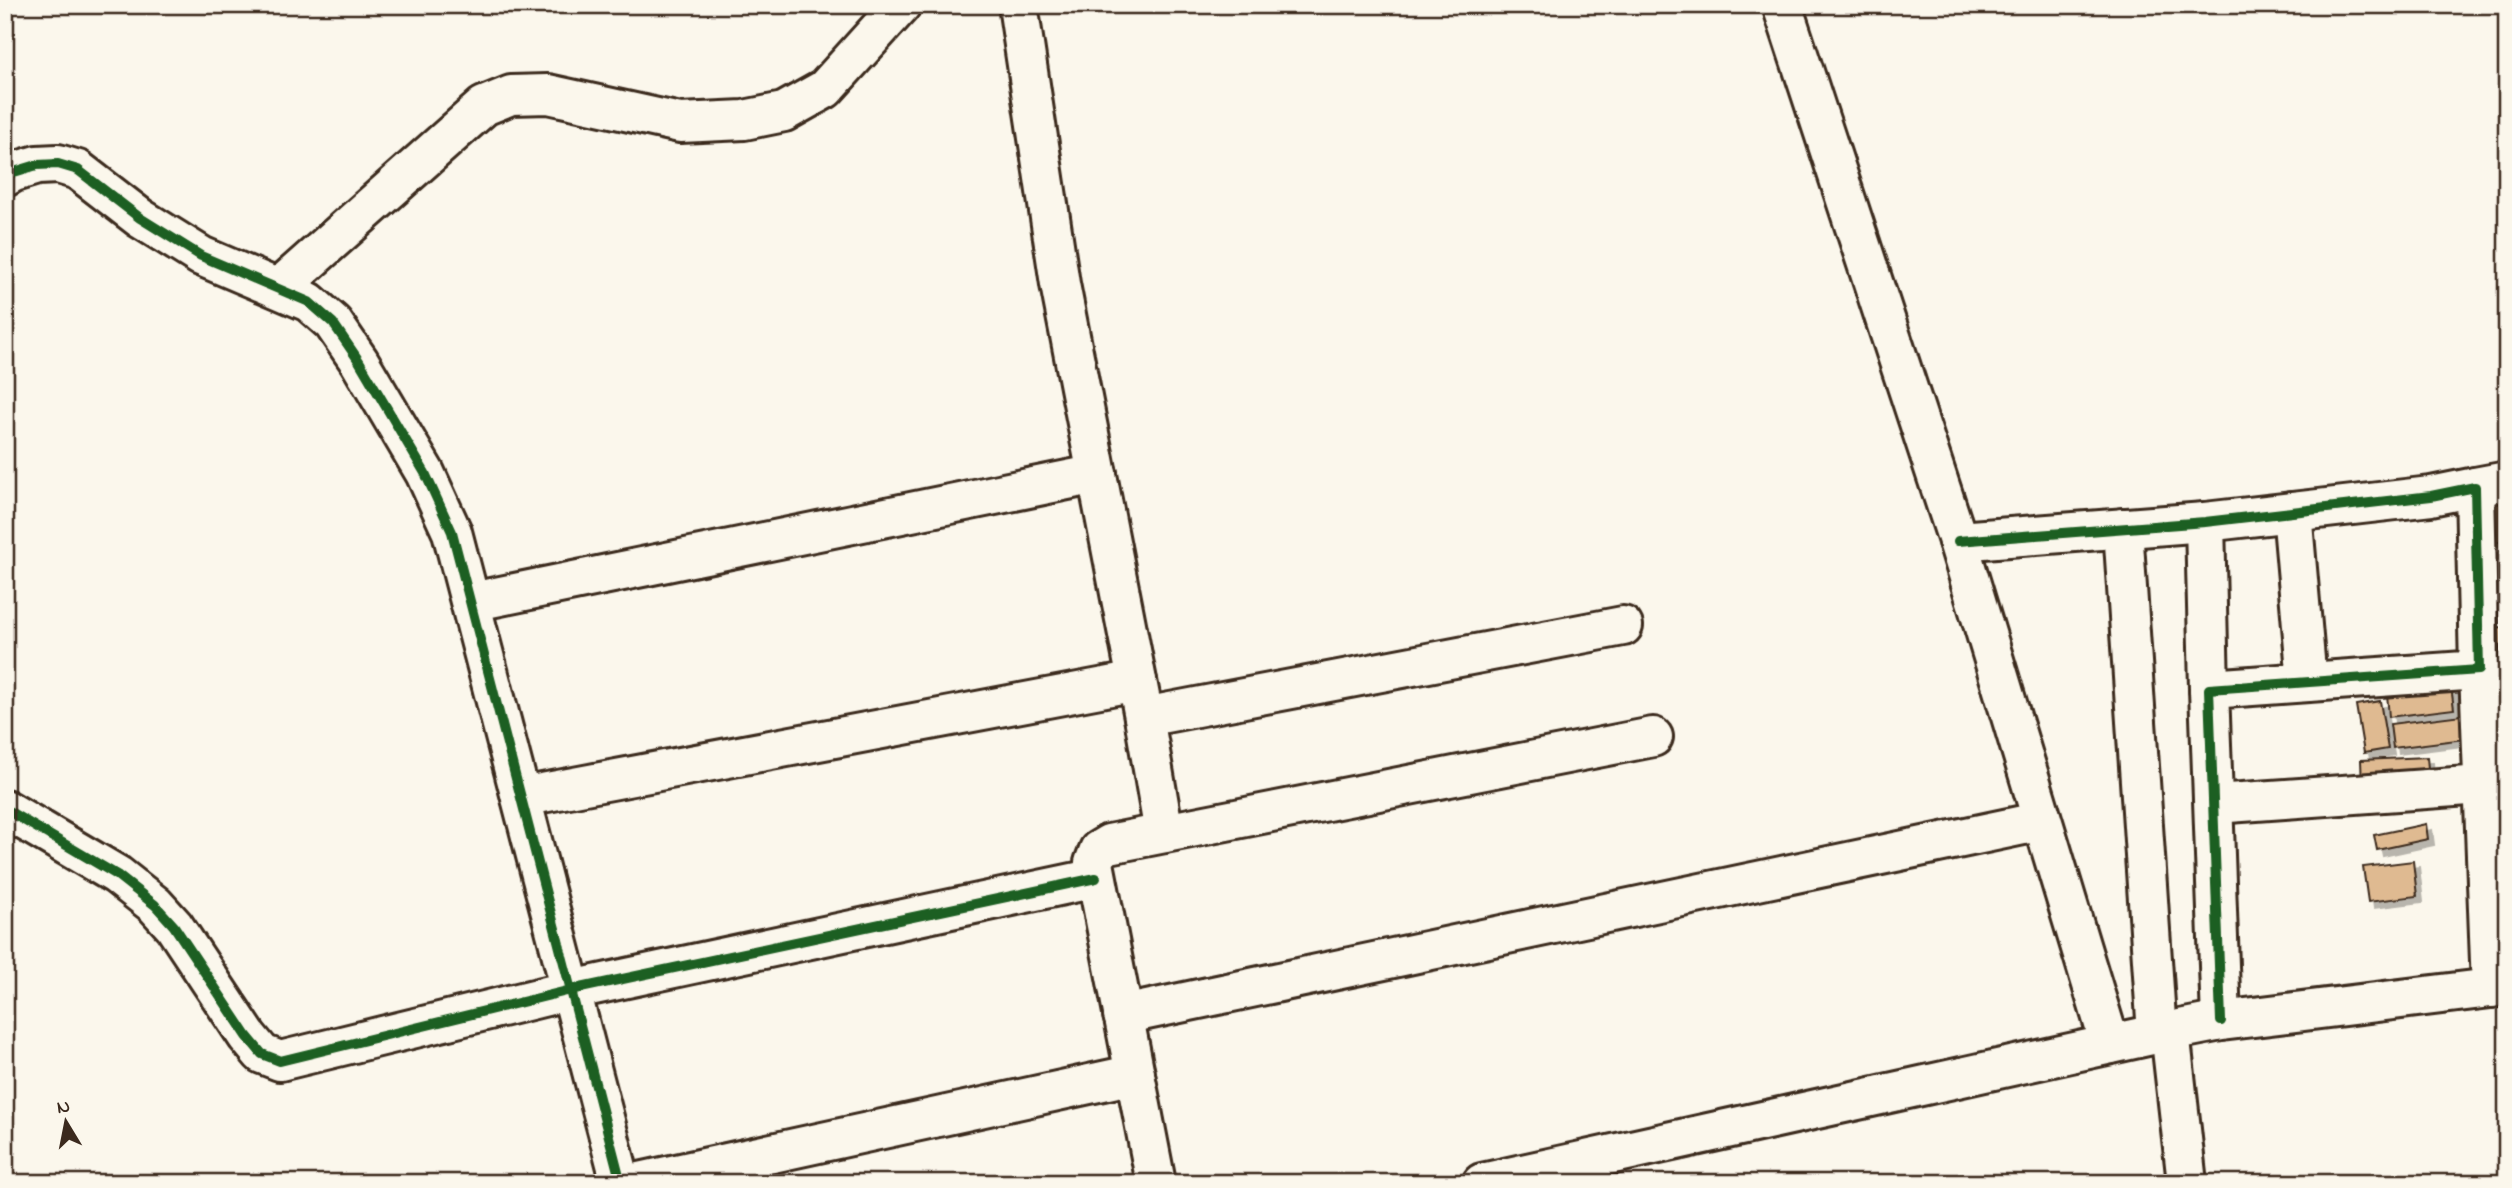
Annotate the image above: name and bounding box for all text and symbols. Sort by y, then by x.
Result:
north arrow [32,1086,102,1156]
text: N [55,1093,72,1122]

